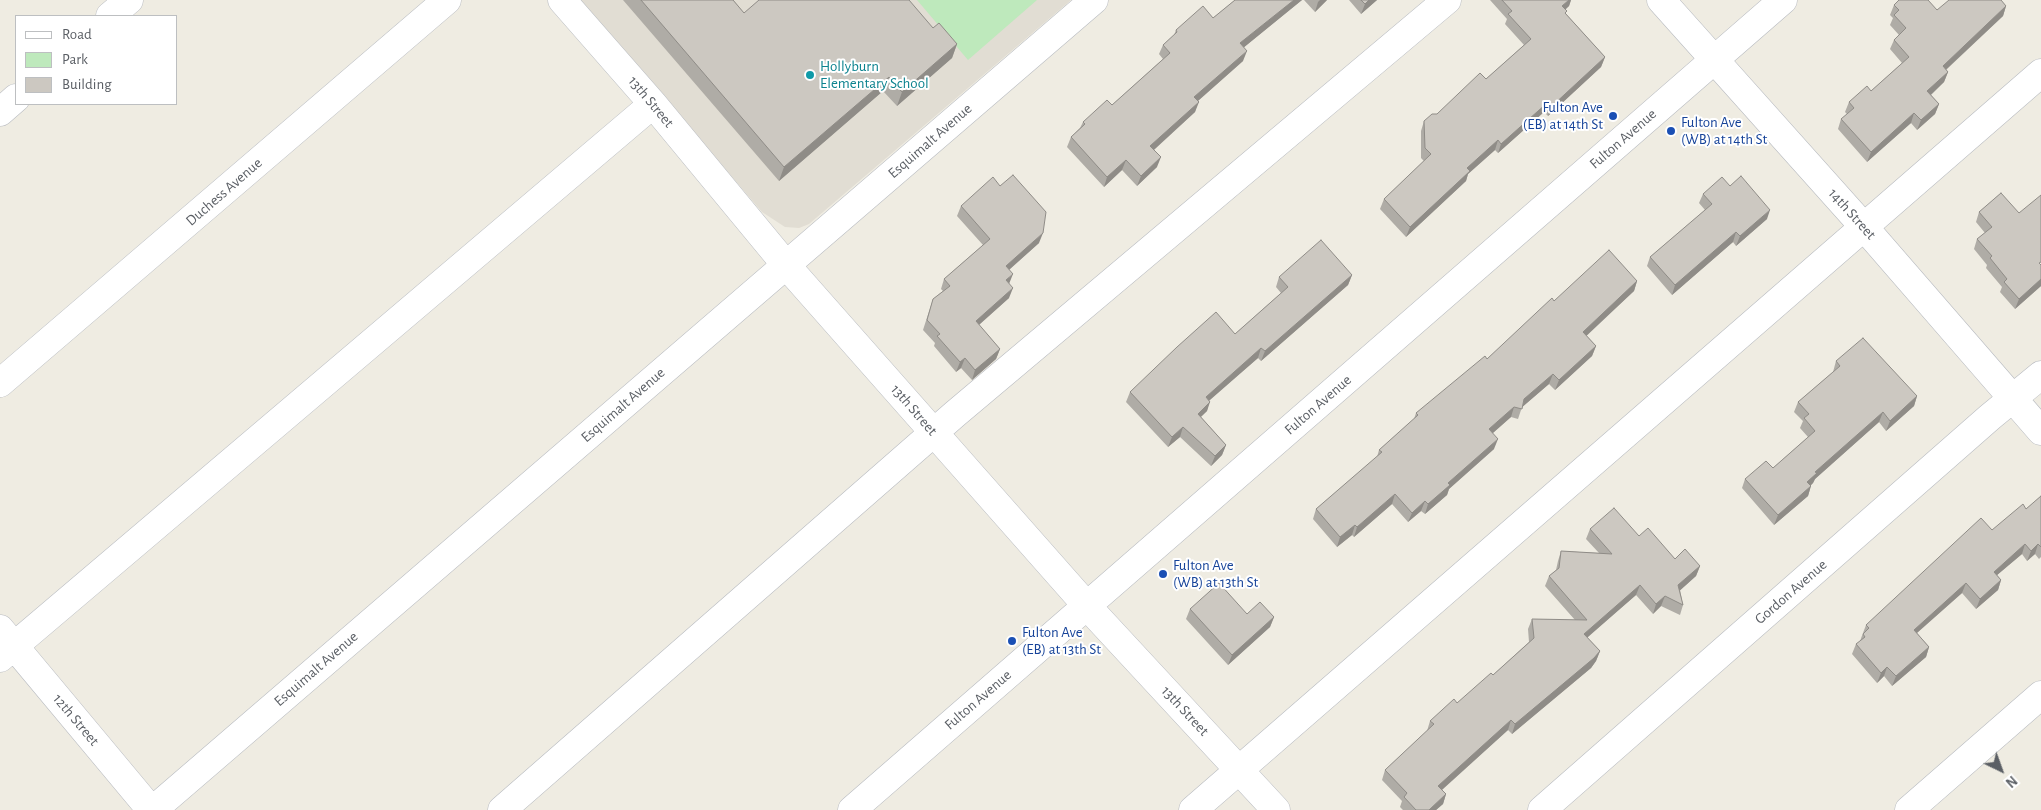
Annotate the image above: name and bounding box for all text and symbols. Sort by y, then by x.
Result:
legend [15,15,178,105]
text: Road [62,27,92,42]
text: Park [62,52,88,67]
place label: Hollyburn Elementary School [820,57,929,92]
marker: Hollyburn Elementary School [804,69,816,81]
street label: 13th Street [624,73,678,131]
text: Building [62,77,112,92]
place label: Fulton Ave (EB) at 14th St [1523,98,1603,133]
street label: Esquimalt Avenue [884,100,976,182]
street label: Fulton Avenue [1586,105,1660,173]
marker: Fulton Ave (EB) at 14th St [1607,110,1619,122]
place label: Fulton Ave (WB) at 14th St [1681,113,1767,148]
marker: Fulton Ave (WB) at 14th St [1665,125,1677,137]
street label: Duchess Avenue [182,154,266,230]
street label: 14th Street [1824,185,1880,243]
street label: Esquimalt Avenue [577,364,669,446]
street label: Fulton Avenue [1281,371,1355,439]
street label: 13th Street [887,381,941,439]
place label: Fulton Ave (WB) at 13th St [1173,556,1258,591]
street label: Gordon Avenue [1751,556,1831,628]
marker: Fulton Ave (WB) at 13th St [1157,568,1169,580]
place label: Fulton Ave (EB) at 13th St [1022,623,1101,658]
street label: Esquimalt Avenue [270,628,362,710]
marker: Fulton Ave (EB) at 13th St [1006,635,1018,647]
street label: Fulton Avenue [941,666,1015,734]
street label: 13th Street [1157,682,1213,740]
street label: 12th Street [49,690,103,750]
north arrow [1976,745,2026,795]
text: N [2003,773,2019,790]

